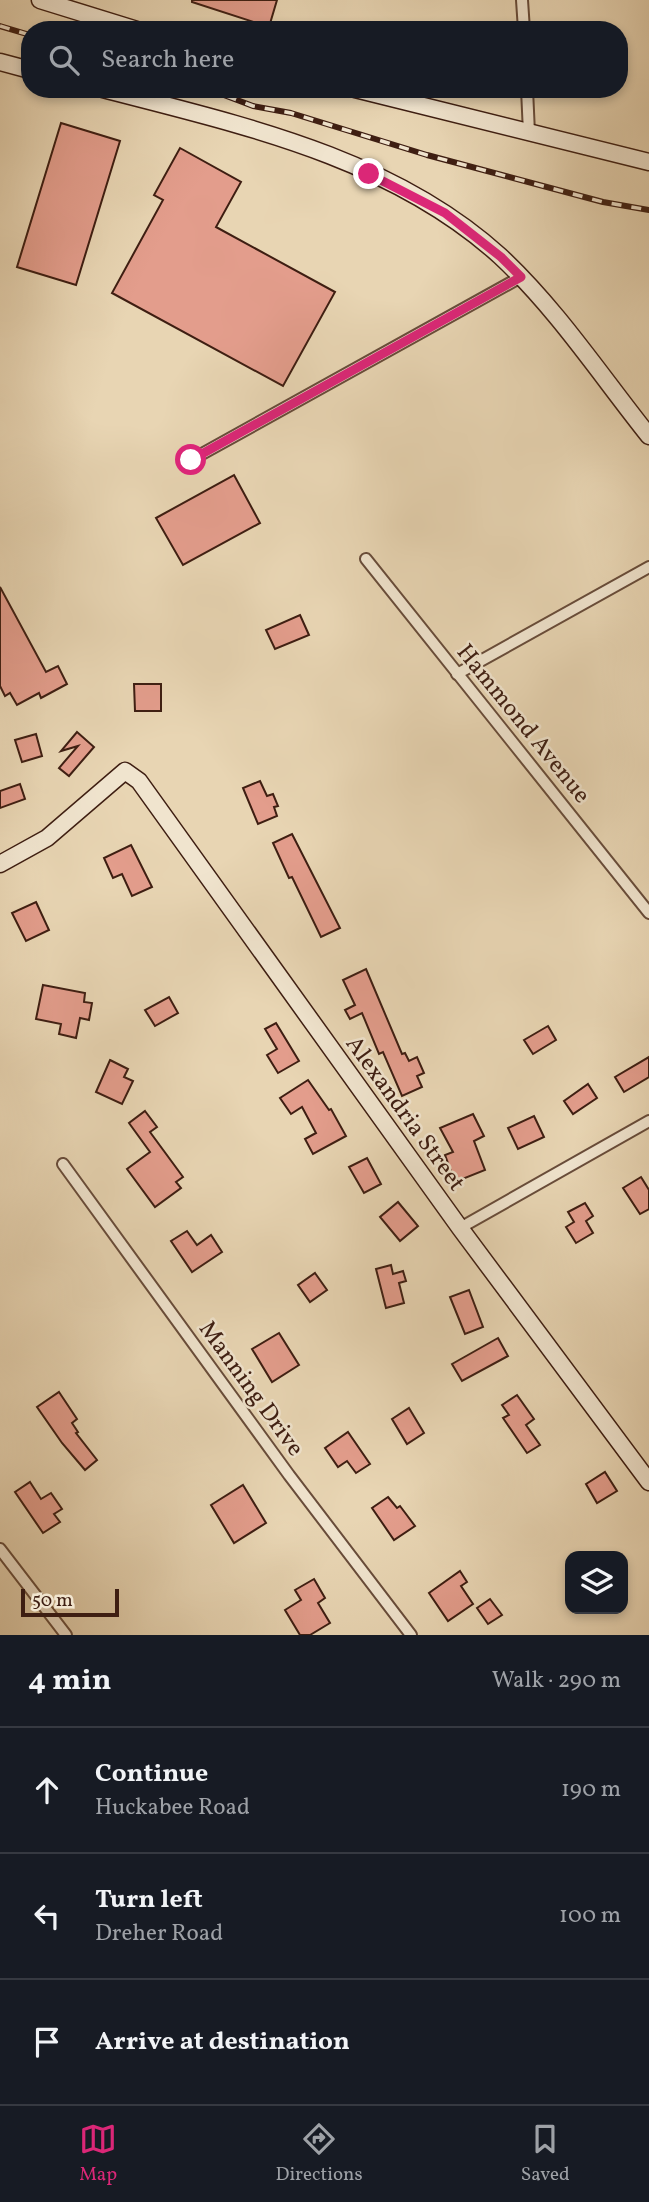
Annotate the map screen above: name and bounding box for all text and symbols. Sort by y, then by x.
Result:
search box [21,21,628,98]
icon: search [45,41,83,79]
text: Search here [101,42,234,78]
route end [353,158,384,189]
route start [175,444,206,475]
street label: Hammond Avenue [447,637,597,811]
street label: Alexandria Street [336,1029,472,1199]
street label: Manning Drive [190,1314,311,1464]
map controls [565,1551,628,1614]
button: layers [565,1551,628,1614]
scale bar [21,1586,119,1618]
text: 50 m [32,1588,73,1614]
text: 4 min [28,1660,112,1702]
text: Walk · 290 m [492,1665,621,1697]
text: Continue [95,1756,208,1792]
icon: ahead [28,1771,66,1809]
text: 190 m [561,1774,621,1806]
text: Huckabee Road [95,1792,250,1824]
text: Turn left [95,1882,203,1918]
icon: left [28,1897,66,1935]
text: 100 m [559,1900,621,1932]
text: Dreher Road [95,1918,223,1950]
icon: arrive [28,2023,66,2061]
text: Arrive at destination [95,2024,350,2060]
tab: Map [79,2120,117,2188]
tab: Directions [276,2120,363,2188]
tab: Saved [521,2120,570,2188]

